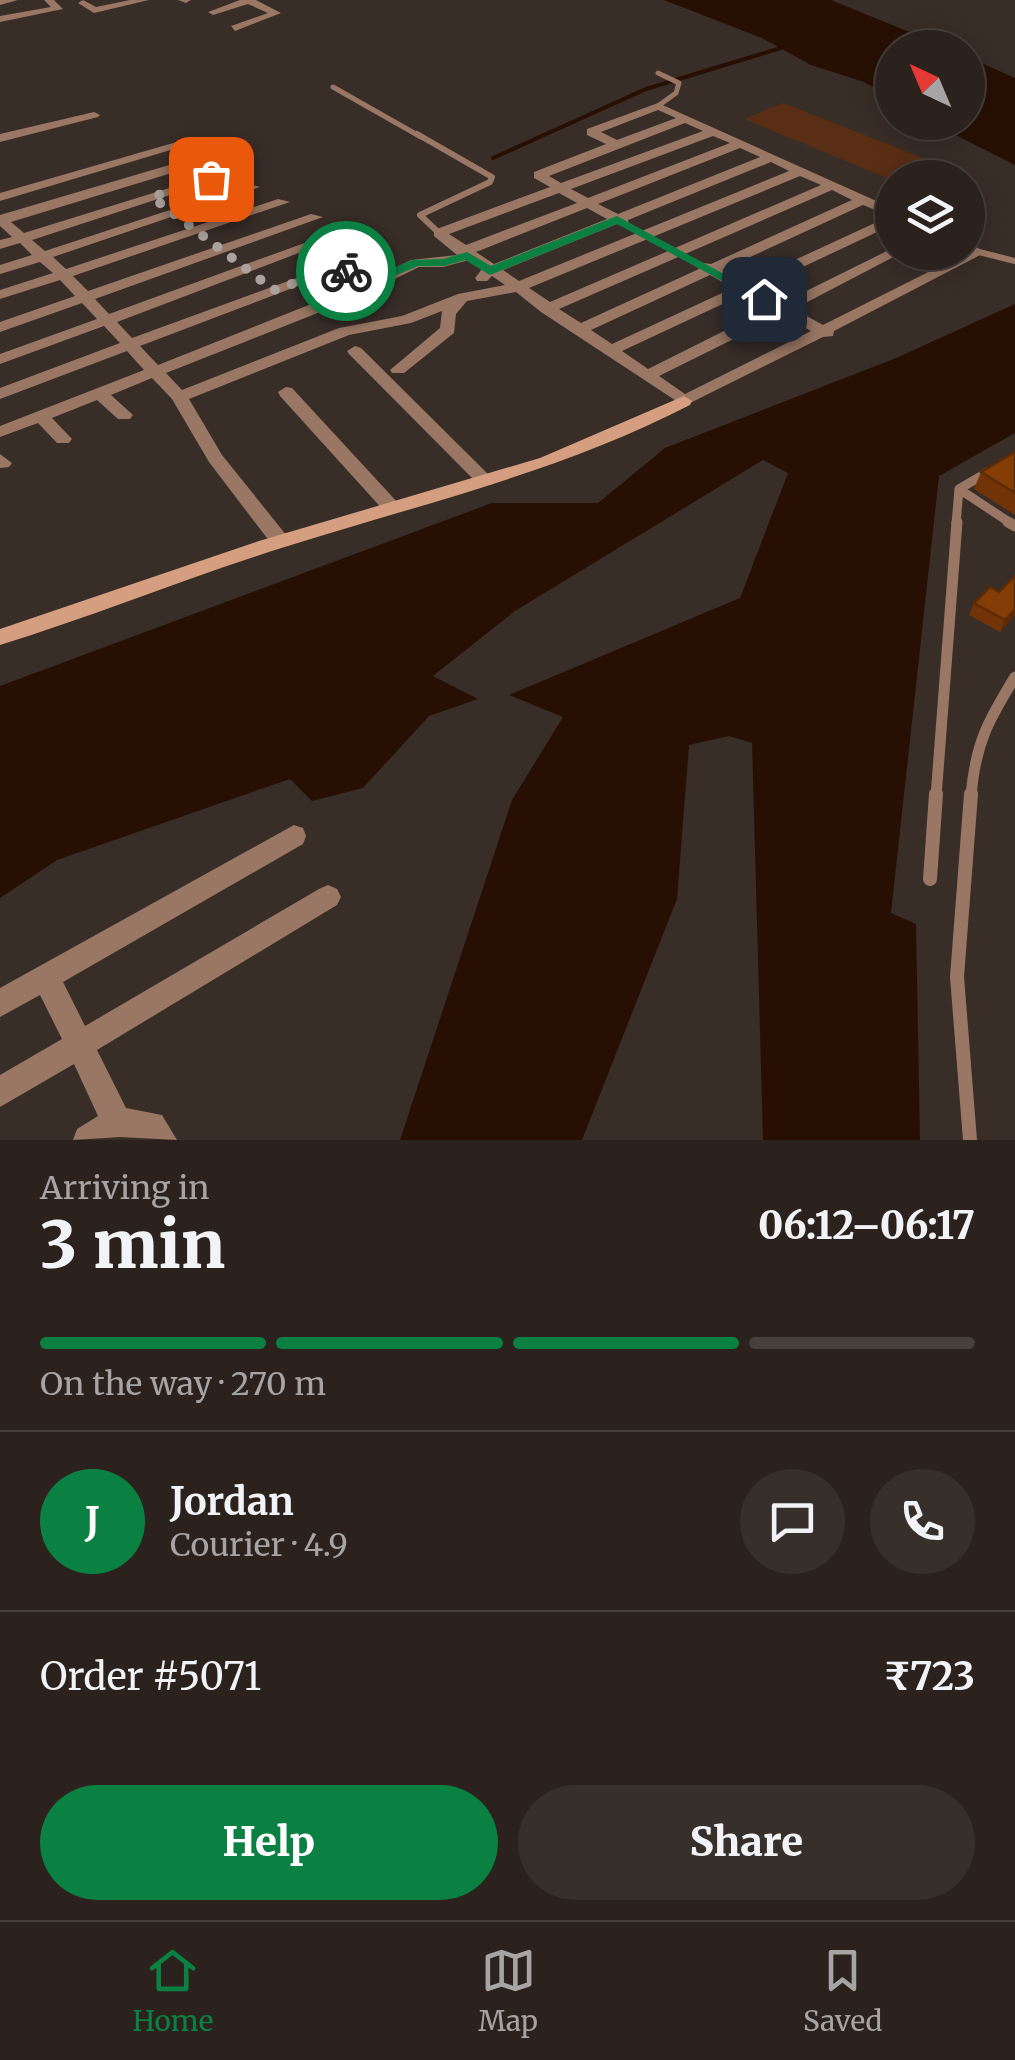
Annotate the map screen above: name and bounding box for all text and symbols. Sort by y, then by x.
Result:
north arrow [875,30,985,140]
map controls [875,30,985,270]
pin [169,137,254,222]
icon: bag [184,152,239,207]
button: layers [875,160,985,270]
courier [296,221,396,321]
icon: bike [319,244,374,299]
pin [722,257,807,342]
icon: home [737,272,792,327]
text: Arriving in [40,1168,209,1208]
text: 06:12–06:17 [758,1202,975,1249]
text: 3 min [40,1204,225,1286]
text: On the way · 270 m [40,1364,326,1404]
button: chat [740,1469,845,1574]
button: phone [870,1469,975,1574]
text: Jordan [170,1478,294,1525]
text: J [85,1498,100,1545]
text: Courier · 4.9 [170,1525,348,1565]
text: Order #5071 [40,1653,261,1700]
text: ₹723 [883,1653,975,1700]
button: Help [40,1785,498,1900]
button: Share [518,1785,975,1900]
tab: Home [133,1943,213,2039]
tab: Map [478,1943,538,2039]
tab: Saved [803,1943,882,2039]

